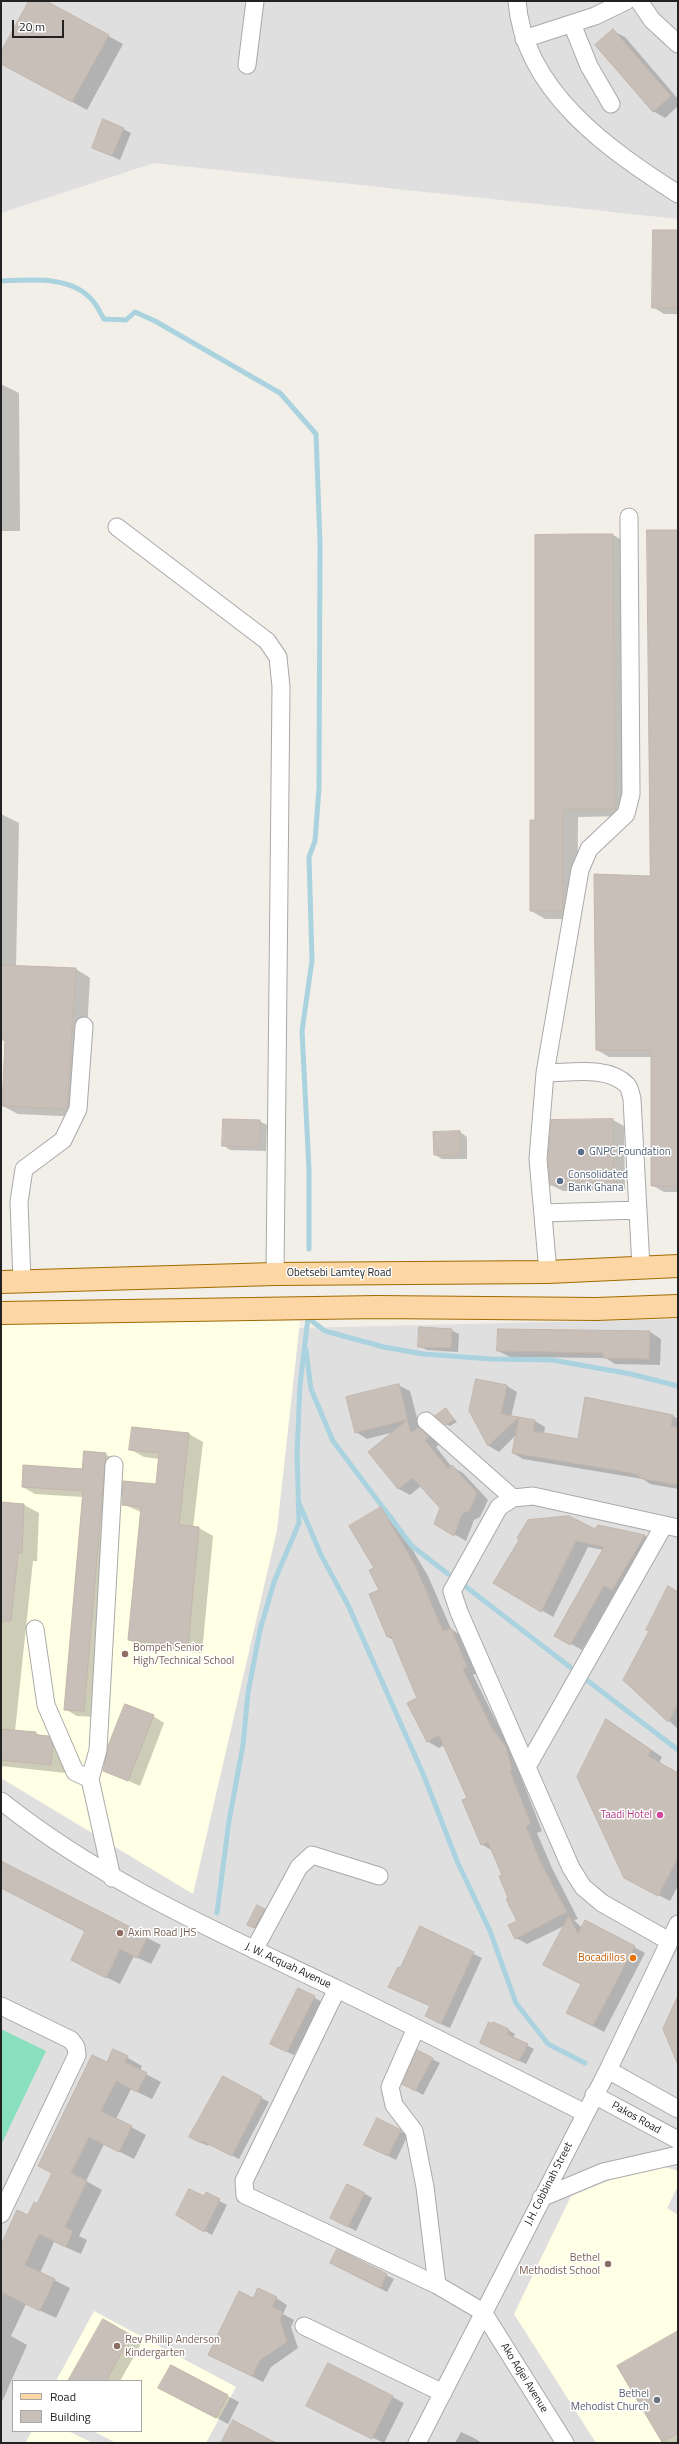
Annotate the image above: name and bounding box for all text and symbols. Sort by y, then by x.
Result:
scale bar [14,12,66,38]
text: 20 m [19,17,45,36]
place label: GNPC Foundation [589,1145,671,1159]
marker: GNPC Foundation [576,1147,586,1157]
place label: Consolidated Bank Ghana [568,1168,628,1194]
marker: Consolidated Bank Ghana [555,1176,565,1186]
street label: Obetsebi Lamtey Road [287,1266,391,1280]
place label: Bompeh Senior High/Technical School [133,1641,234,1667]
marker: Bompeh Senior High/Technical School [120,1649,130,1659]
place label: Taadi Hotel [600,1808,652,1822]
marker: Taadi Hotel [655,1810,665,1820]
place label: Axim Road JHS [128,1926,196,1940]
marker: Axim Road JHS [115,1928,125,1938]
street label: J. W. Acquah Avenue [243,1940,333,1992]
place label: Bocadillos [578,1951,625,1965]
marker: Bocadillos [628,1953,638,1963]
street label: Pakos Road [609,2099,663,2137]
street label: J.H. Cobbinah Street [522,2140,576,2228]
place label: Bethel Methodist School [519,2251,600,2277]
marker: Bethel Methodist School [603,2259,613,2269]
place label: Rev Phillip Anderson Kindergarten [125,2333,220,2359]
marker: Rev Phillip Anderson Kindergarten [112,2341,122,2351]
street label: Ako Adjei Avenue [497,2341,551,2415]
legend [12,2380,142,2432]
text: Road [50,2387,76,2406]
place label: Bethel Mehodist Church [571,2387,649,2413]
marker: Bethel Mehodist Church [652,2395,662,2405]
text: Building [50,2407,91,2426]

